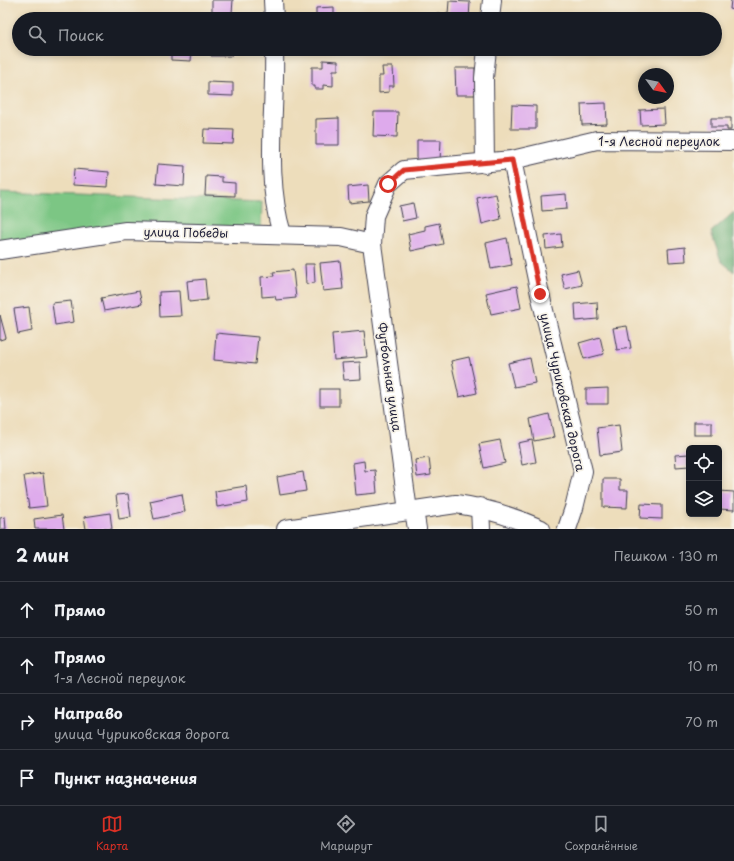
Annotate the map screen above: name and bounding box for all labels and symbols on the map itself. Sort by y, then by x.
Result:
north arrow [638,68,674,104]
street label: 1-я Лесной переулок [598,132,721,150]
route start [379,175,397,193]
street label: улица Победы [144,222,228,242]
route end [531,285,549,303]
street label: улица Чуриковская дорога [536,311,590,473]
street label: Футбольная улица [373,321,407,433]

